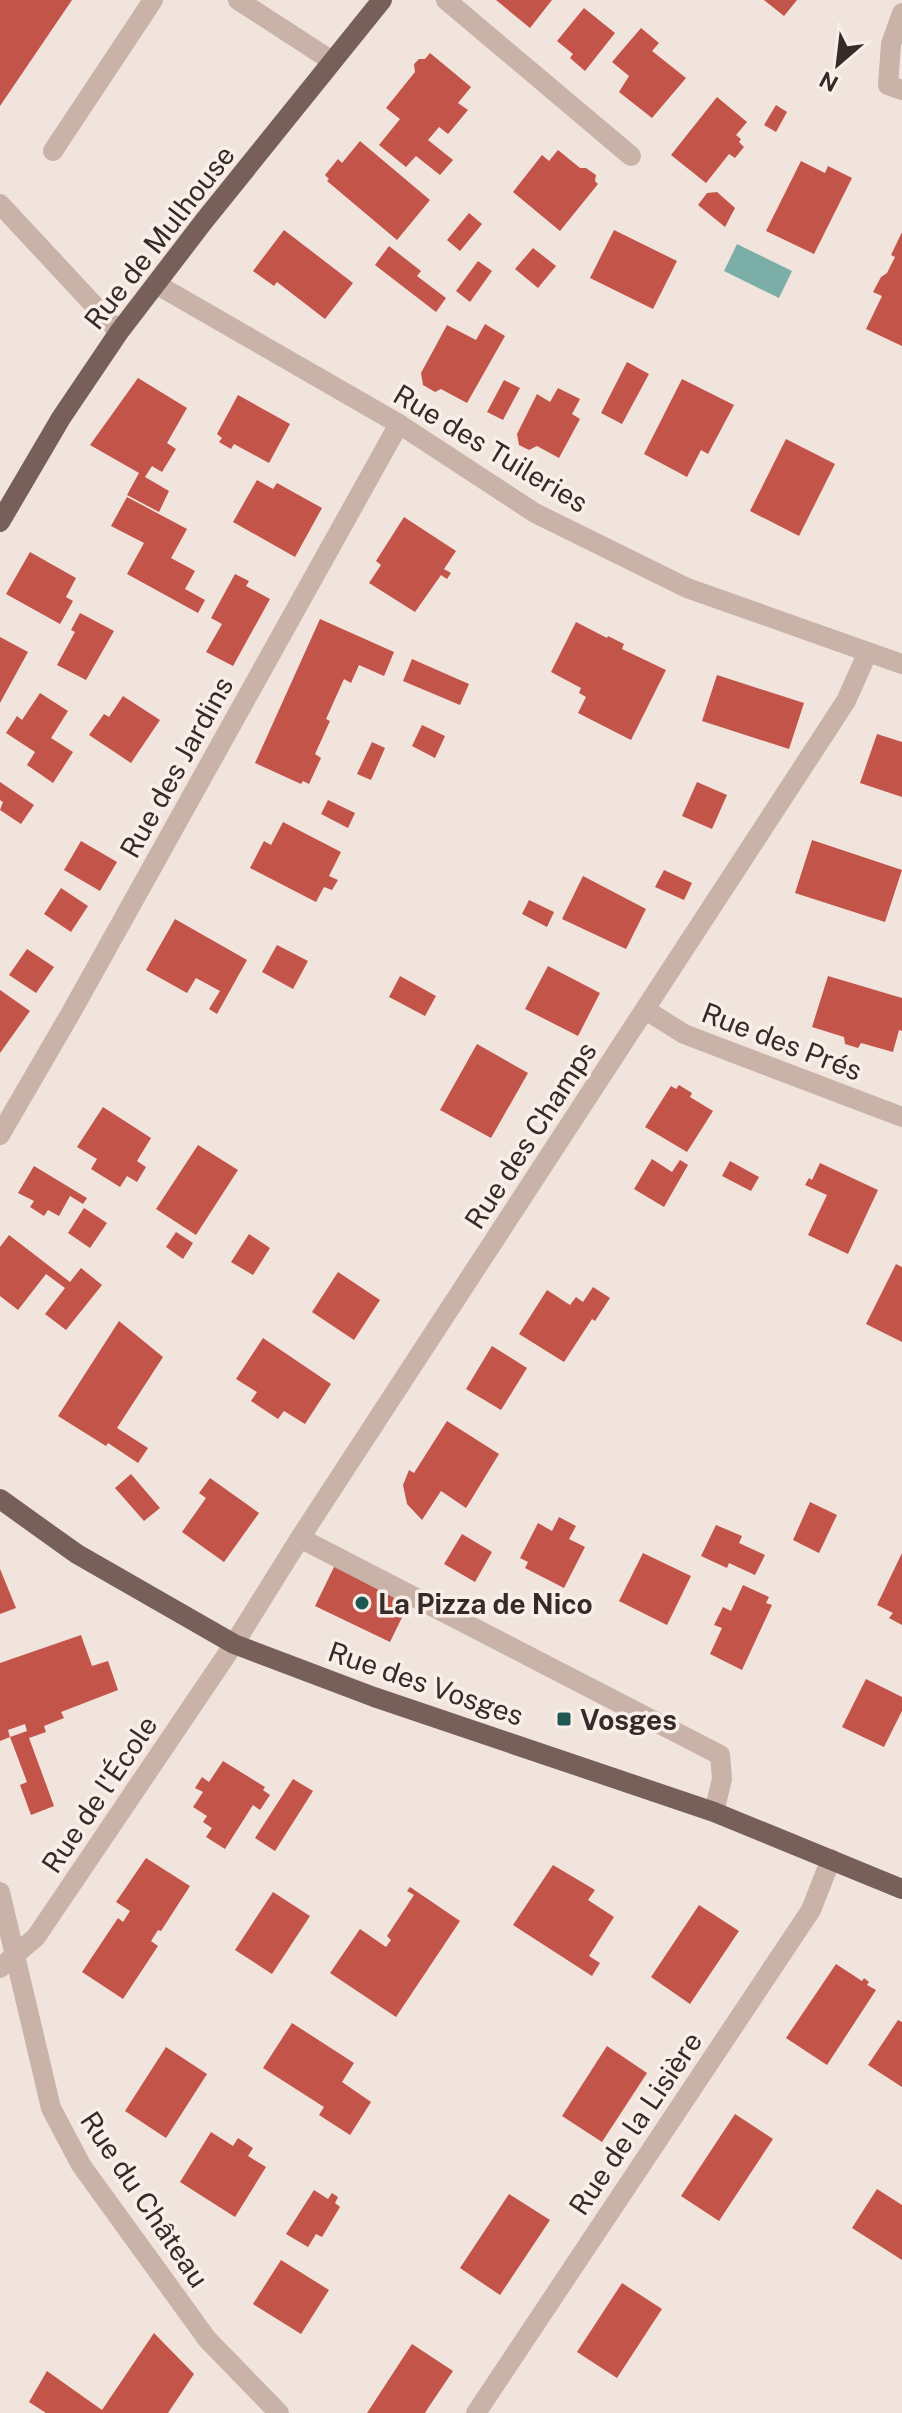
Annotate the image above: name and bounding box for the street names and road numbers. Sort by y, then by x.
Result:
street label: Rue de Mulhouse [77,139,241,335]
street label: Rue des Tuileries [388,377,594,519]
street label: Rue des Jardins [113,671,239,863]
street label: Rue des Prés [697,995,867,1087]
street label: Rue des Champs [457,1035,603,1235]
street label: Rue des Vosges [324,1634,528,1732]
street label: Rue de l'École [34,1709,164,1879]
street label: Rue de la Lisière [562,2025,708,2221]
street label: Rue du Château [74,2105,216,2293]

